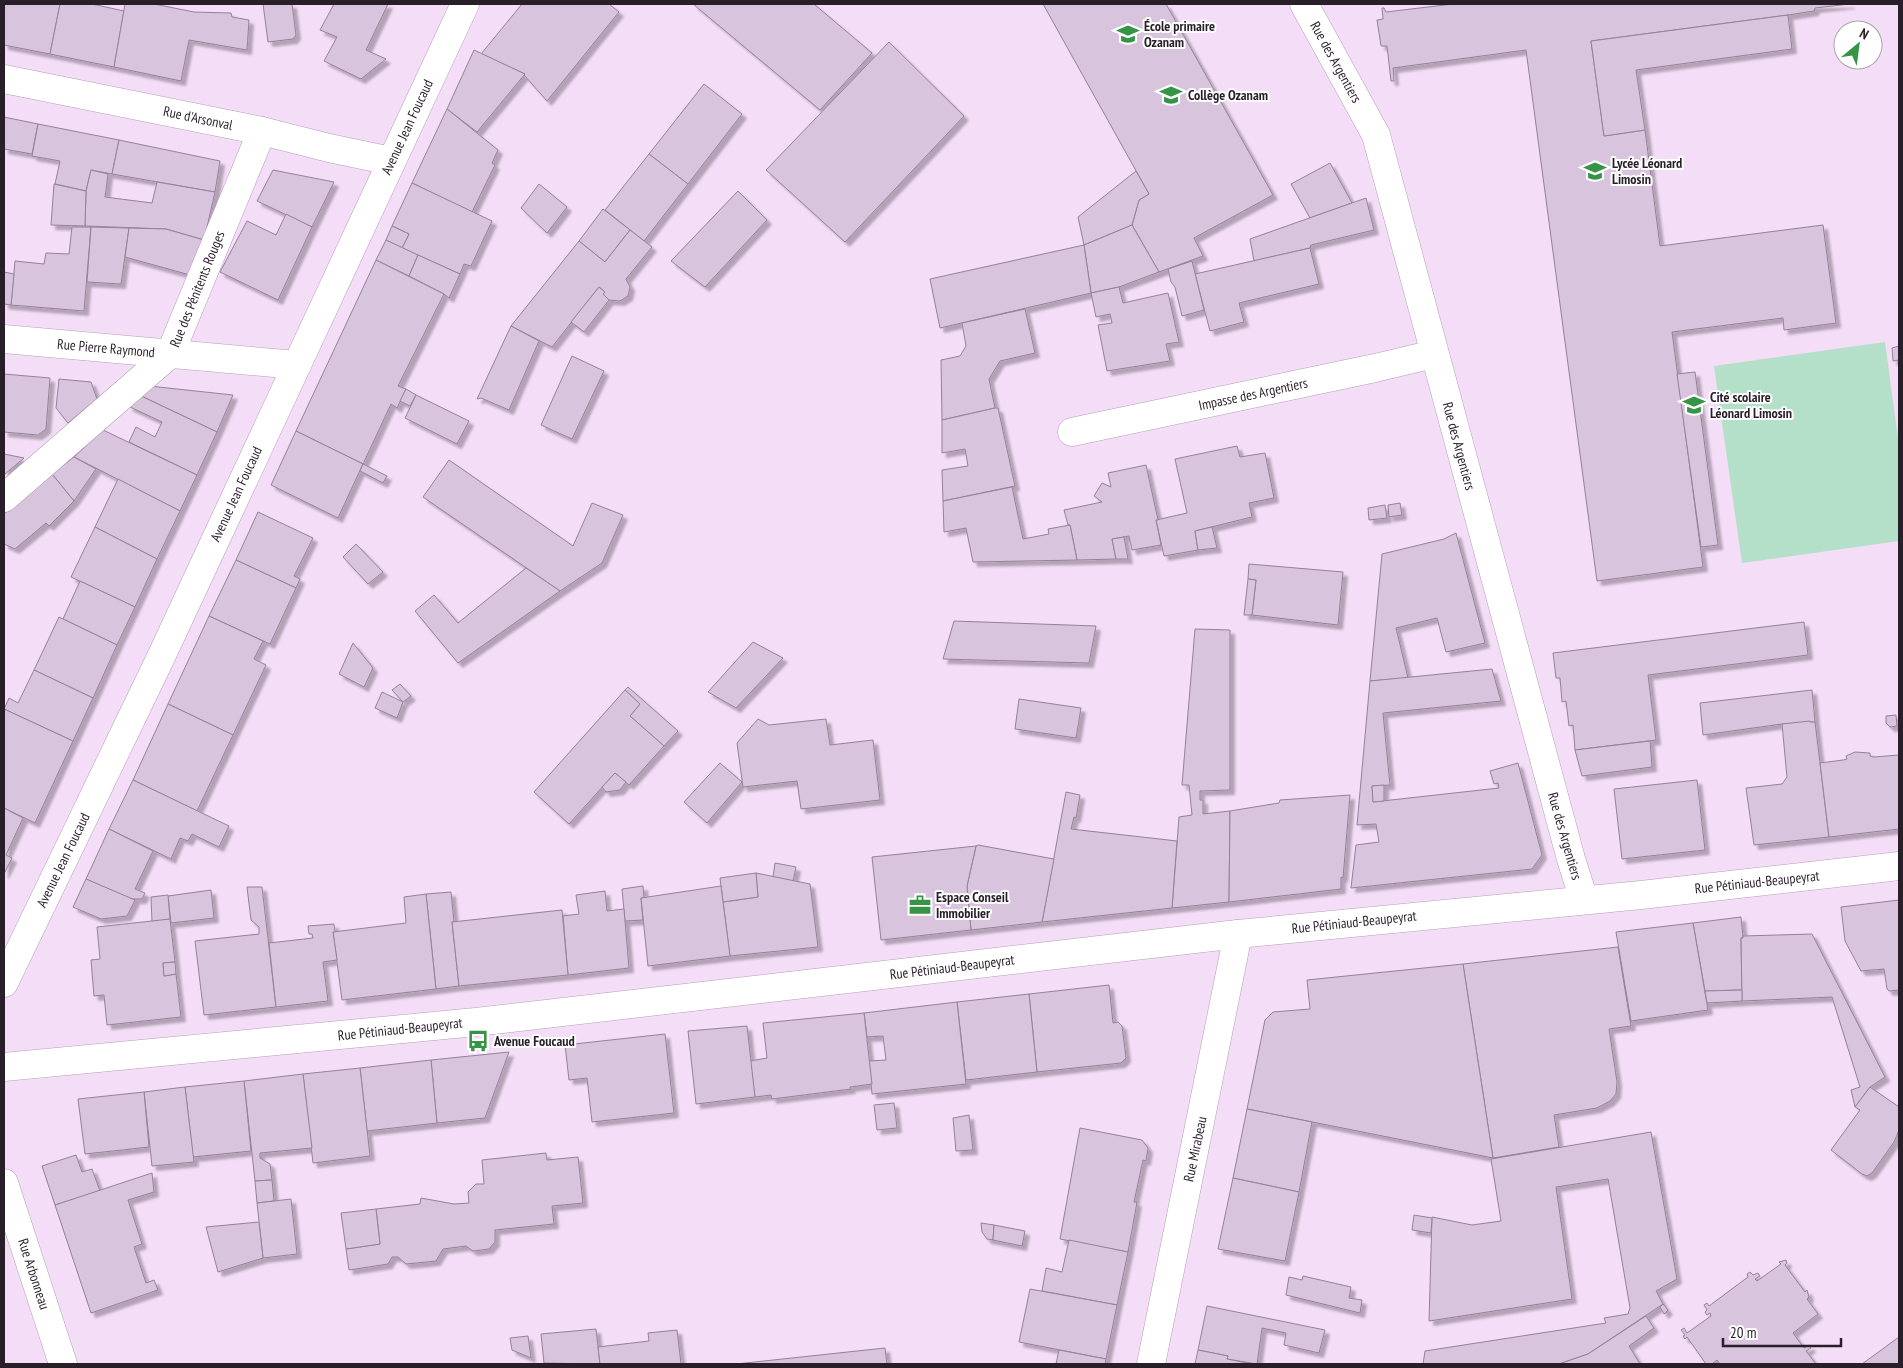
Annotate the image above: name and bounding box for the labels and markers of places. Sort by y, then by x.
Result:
place label: École primaire Ozanam [1144,17,1215,51]
school or university icon: École primaire Ozanam [1115,21,1141,47]
school or university icon: Collège Ozanam [1158,82,1184,108]
place label: Collège Ozanam [1188,86,1268,104]
place label: Lycée Léonard Limosin [1612,154,1682,188]
school or university icon: Lycée Léonard Limosin [1582,158,1608,184]
place label: Cité scolaire Léonard Limosin [1710,388,1792,422]
school or university icon: Cité scolaire Léonard Limosin [1681,392,1707,418]
place label: Espace Conseil Immobilier [936,888,1009,922]
office icon: Espace Conseil Immobilier [907,892,933,918]
bus stop icon: Avenue Foucaud [465,1028,491,1054]
place label: Avenue Foucaud [493,1032,575,1050]

